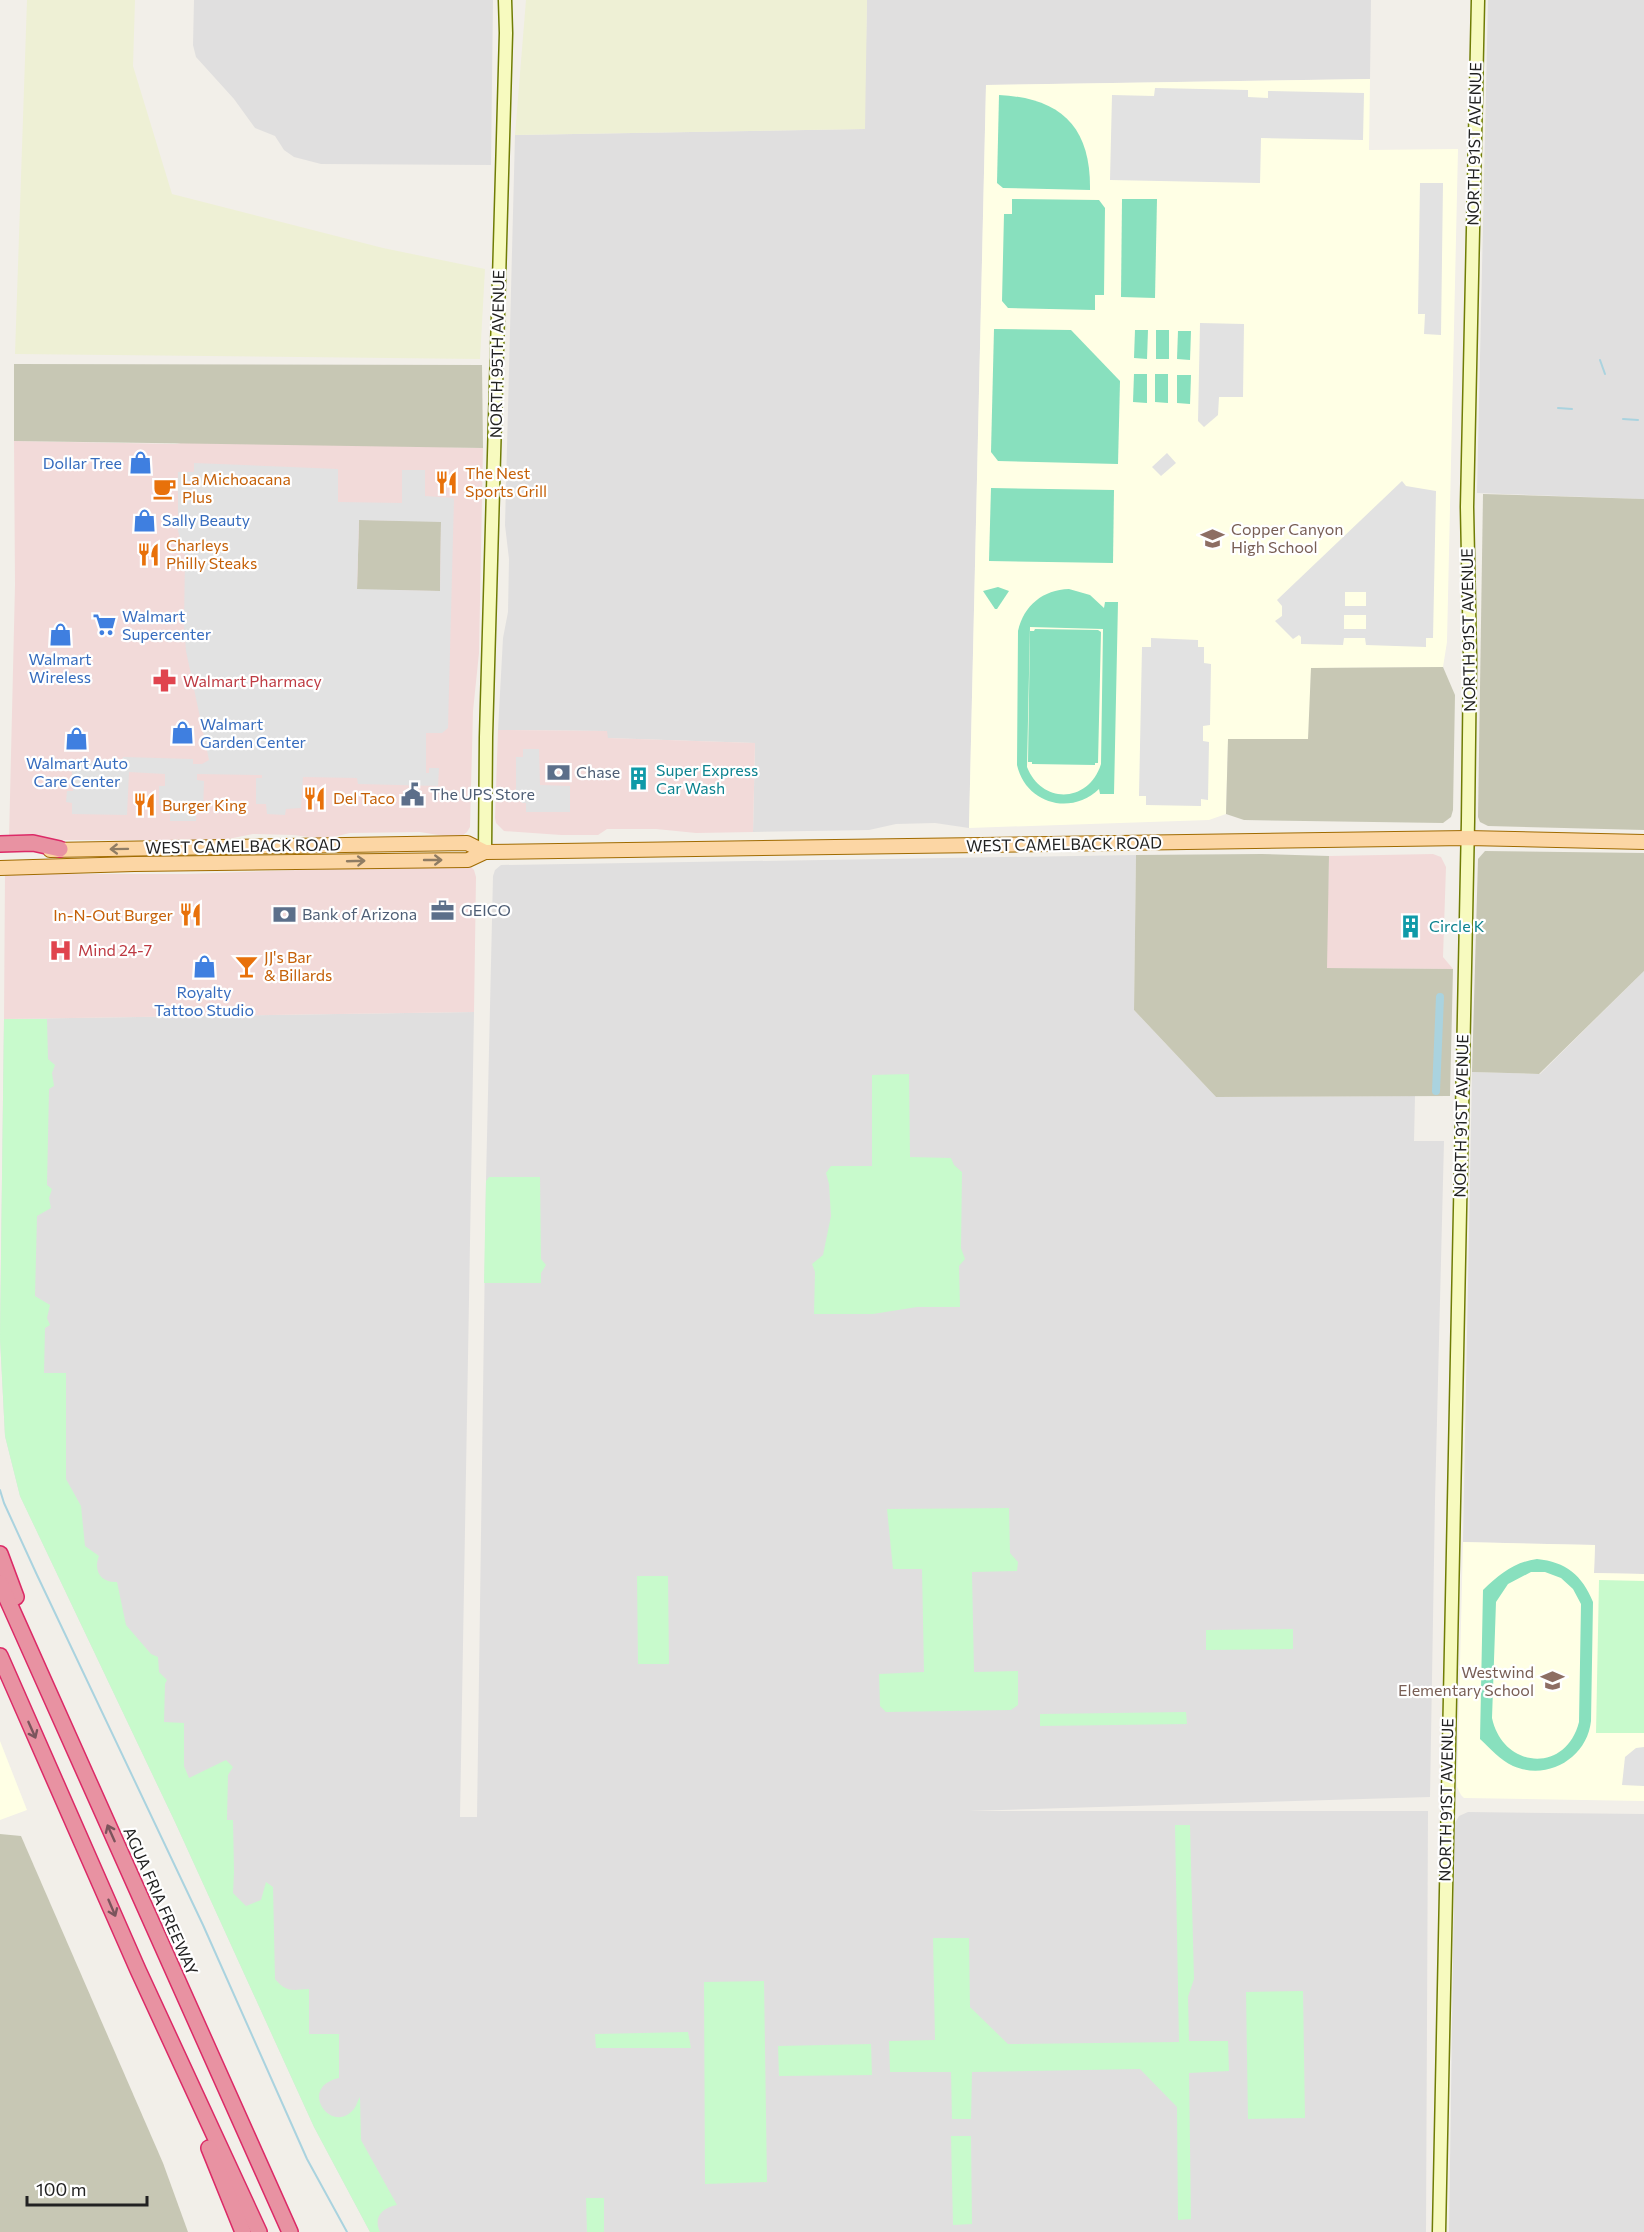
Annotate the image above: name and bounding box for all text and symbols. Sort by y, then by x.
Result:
street label: NORTH 91ST AVENUE [1463,62,1484,226]
street label: NORTH 95TH AVENUE [486,270,507,438]
shop icon: Dollar Tree [127,450,153,476]
place label: Dollar Tree [43,453,122,472]
place label: The Nest Sports Grill [465,463,547,500]
place label: La Michoacana Plus [182,469,291,506]
restaurant icon: The Nest Sports Grill [434,469,460,495]
cafe icon: La Michoacana Plus [151,475,177,501]
shop icon: Sally Beauty [131,507,157,533]
place label: Sally Beauty [162,510,250,529]
place label: Copper Canyon High School [1231,519,1343,556]
school or university icon: Copper Canyon High School [1200,525,1226,551]
place label: Charleys Philly Steaks [166,535,257,572]
restaurant icon: Charleys Philly Steaks [135,541,161,567]
street label: NORTH 91ST AVENUE [1457,548,1478,712]
place label: Walmart Supercenter [122,606,212,643]
supermarket icon: Walmart Supercenter [91,612,117,638]
shop icon: Walmart Wireless [47,621,73,647]
place label: Walmart Wireless [28,649,92,686]
pharmacy icon: Walmart Pharmacy [152,668,178,694]
place label: Walmart Pharmacy [183,671,322,690]
place label: Walmart Garden Center [200,714,307,751]
shop icon: Walmart Garden Center [169,720,195,746]
shop icon: Walmart Auto Care Center [64,725,90,751]
place label: Walmart Auto Care Center [26,753,128,790]
bank icon: Chase [545,759,571,785]
place label: Super Express Car Wash [656,760,758,797]
place label: Chase [576,762,620,781]
building icon: Super Express Car Wash [625,766,651,792]
public building icon: The UPS Store [399,781,425,807]
place label: The UPS Store [430,784,535,803]
restaurant icon: Del Taco [302,785,328,811]
place label: Del Taco [333,788,395,807]
restaurant icon: Burger King [131,792,157,818]
place label: Burger King [162,795,247,814]
street label: WEST CAMELBACK ROAD [966,832,1162,855]
street label: WEST CAMELBACK ROAD [145,834,341,857]
one-way arrow [109,843,129,854]
one-way arrow [423,854,443,866]
one-way arrow [345,856,365,867]
office icon: GEICO [430,897,456,923]
place label: GEICO [461,900,511,919]
bank icon: Bank of Arizona [271,901,297,927]
restaurant icon: In-N-Out Burger [178,902,204,928]
place label: Bank of Arizona [302,904,417,923]
place label: In-N-Out Burger [53,905,174,924]
building icon: Circle K [1398,913,1424,939]
place label: Circle K [1429,916,1485,935]
hospital icon: Mind 24-7 [47,937,73,963]
place label: Mind 24-7 [78,940,152,959]
place label: JJ's Bar & Billards [264,947,332,984]
bar icon: JJ's Bar & Billards [233,953,259,979]
shop icon: Royalty Tattoo Studio [191,954,217,980]
place label: Royalty Tattoo Studio [154,982,254,1019]
street label: NORTH 91ST AVENUE [1450,1034,1471,1198]
place label: Westwind Elementary School [1398,1662,1534,1699]
school or university icon: Westwind Elementary School [1539,1668,1565,1694]
street label: NORTH 91ST AVENUE [1435,1718,1456,1882]
one-way arrow [27,1720,38,1739]
one-way arrow [104,1824,116,1842]
street label: AGUA FRIA FREEWAY [120,1824,203,1978]
one-way arrow [107,1898,118,1917]
scale bar [27,2169,147,2207]
text: 100 m [36,2178,86,2200]

